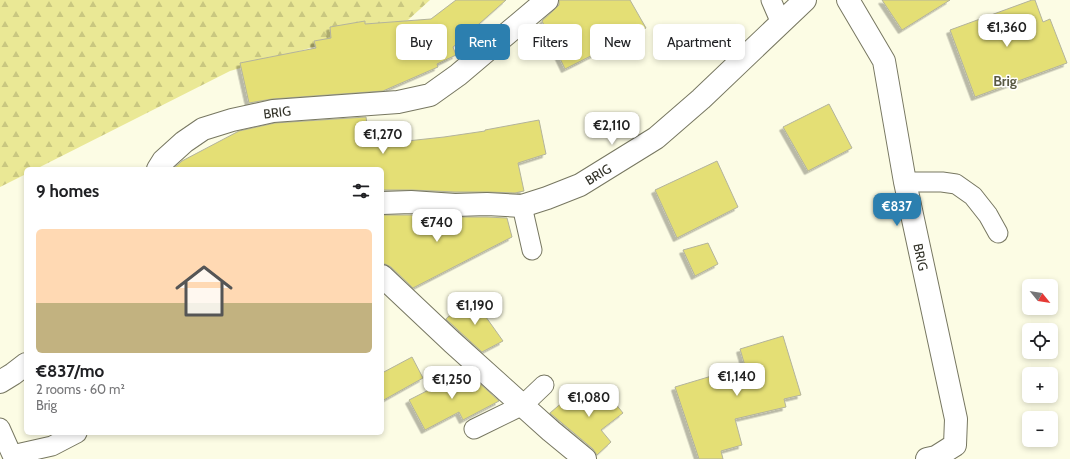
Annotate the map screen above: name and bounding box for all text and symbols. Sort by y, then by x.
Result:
pin: €1,360 [974,14,1040,48]
text: €1,360 [987,19,1027,35]
chip: Buy [396,24,447,60]
chip: Rent [455,24,510,60]
chip: Filters [518,24,582,60]
chip: New [590,24,645,60]
chip: Apartment [653,24,745,60]
district label: Brig [993,72,1017,90]
street label: BRIG [262,102,292,122]
pin: €2,110 [579,112,645,146]
text: €2,110 [594,117,630,133]
pin: €1,270 [350,121,416,155]
text: €1,270 [364,126,402,142]
street label: BRIG [582,160,614,188]
icon: filters [350,180,372,202]
text: 9 homes [36,181,99,201]
pin: €837 [873,193,921,227]
text: €837 [882,198,912,214]
pin: €740 [413,209,461,243]
text: €740 [421,214,453,230]
street label: BRIG [910,242,932,272]
icon: home [168,255,240,327]
north arrow [1022,279,1058,315]
map controls [1022,279,1058,447]
pin: €1,190 [442,292,508,326]
text: €1,190 [456,297,494,313]
button: locate [1022,323,1058,359]
text: €837/mo [36,361,104,381]
pin: €1,140 [704,363,770,397]
pin: €1,250 [419,366,485,400]
button: + [1022,367,1058,403]
text: €1,140 [718,368,756,384]
text: €1,250 [432,371,472,387]
text: 2 rooms · 60 m² [36,381,125,397]
pin: €1,080 [556,384,622,418]
text: €1,080 [568,389,610,405]
text: Brig [36,397,57,413]
button: − [1022,411,1058,447]

